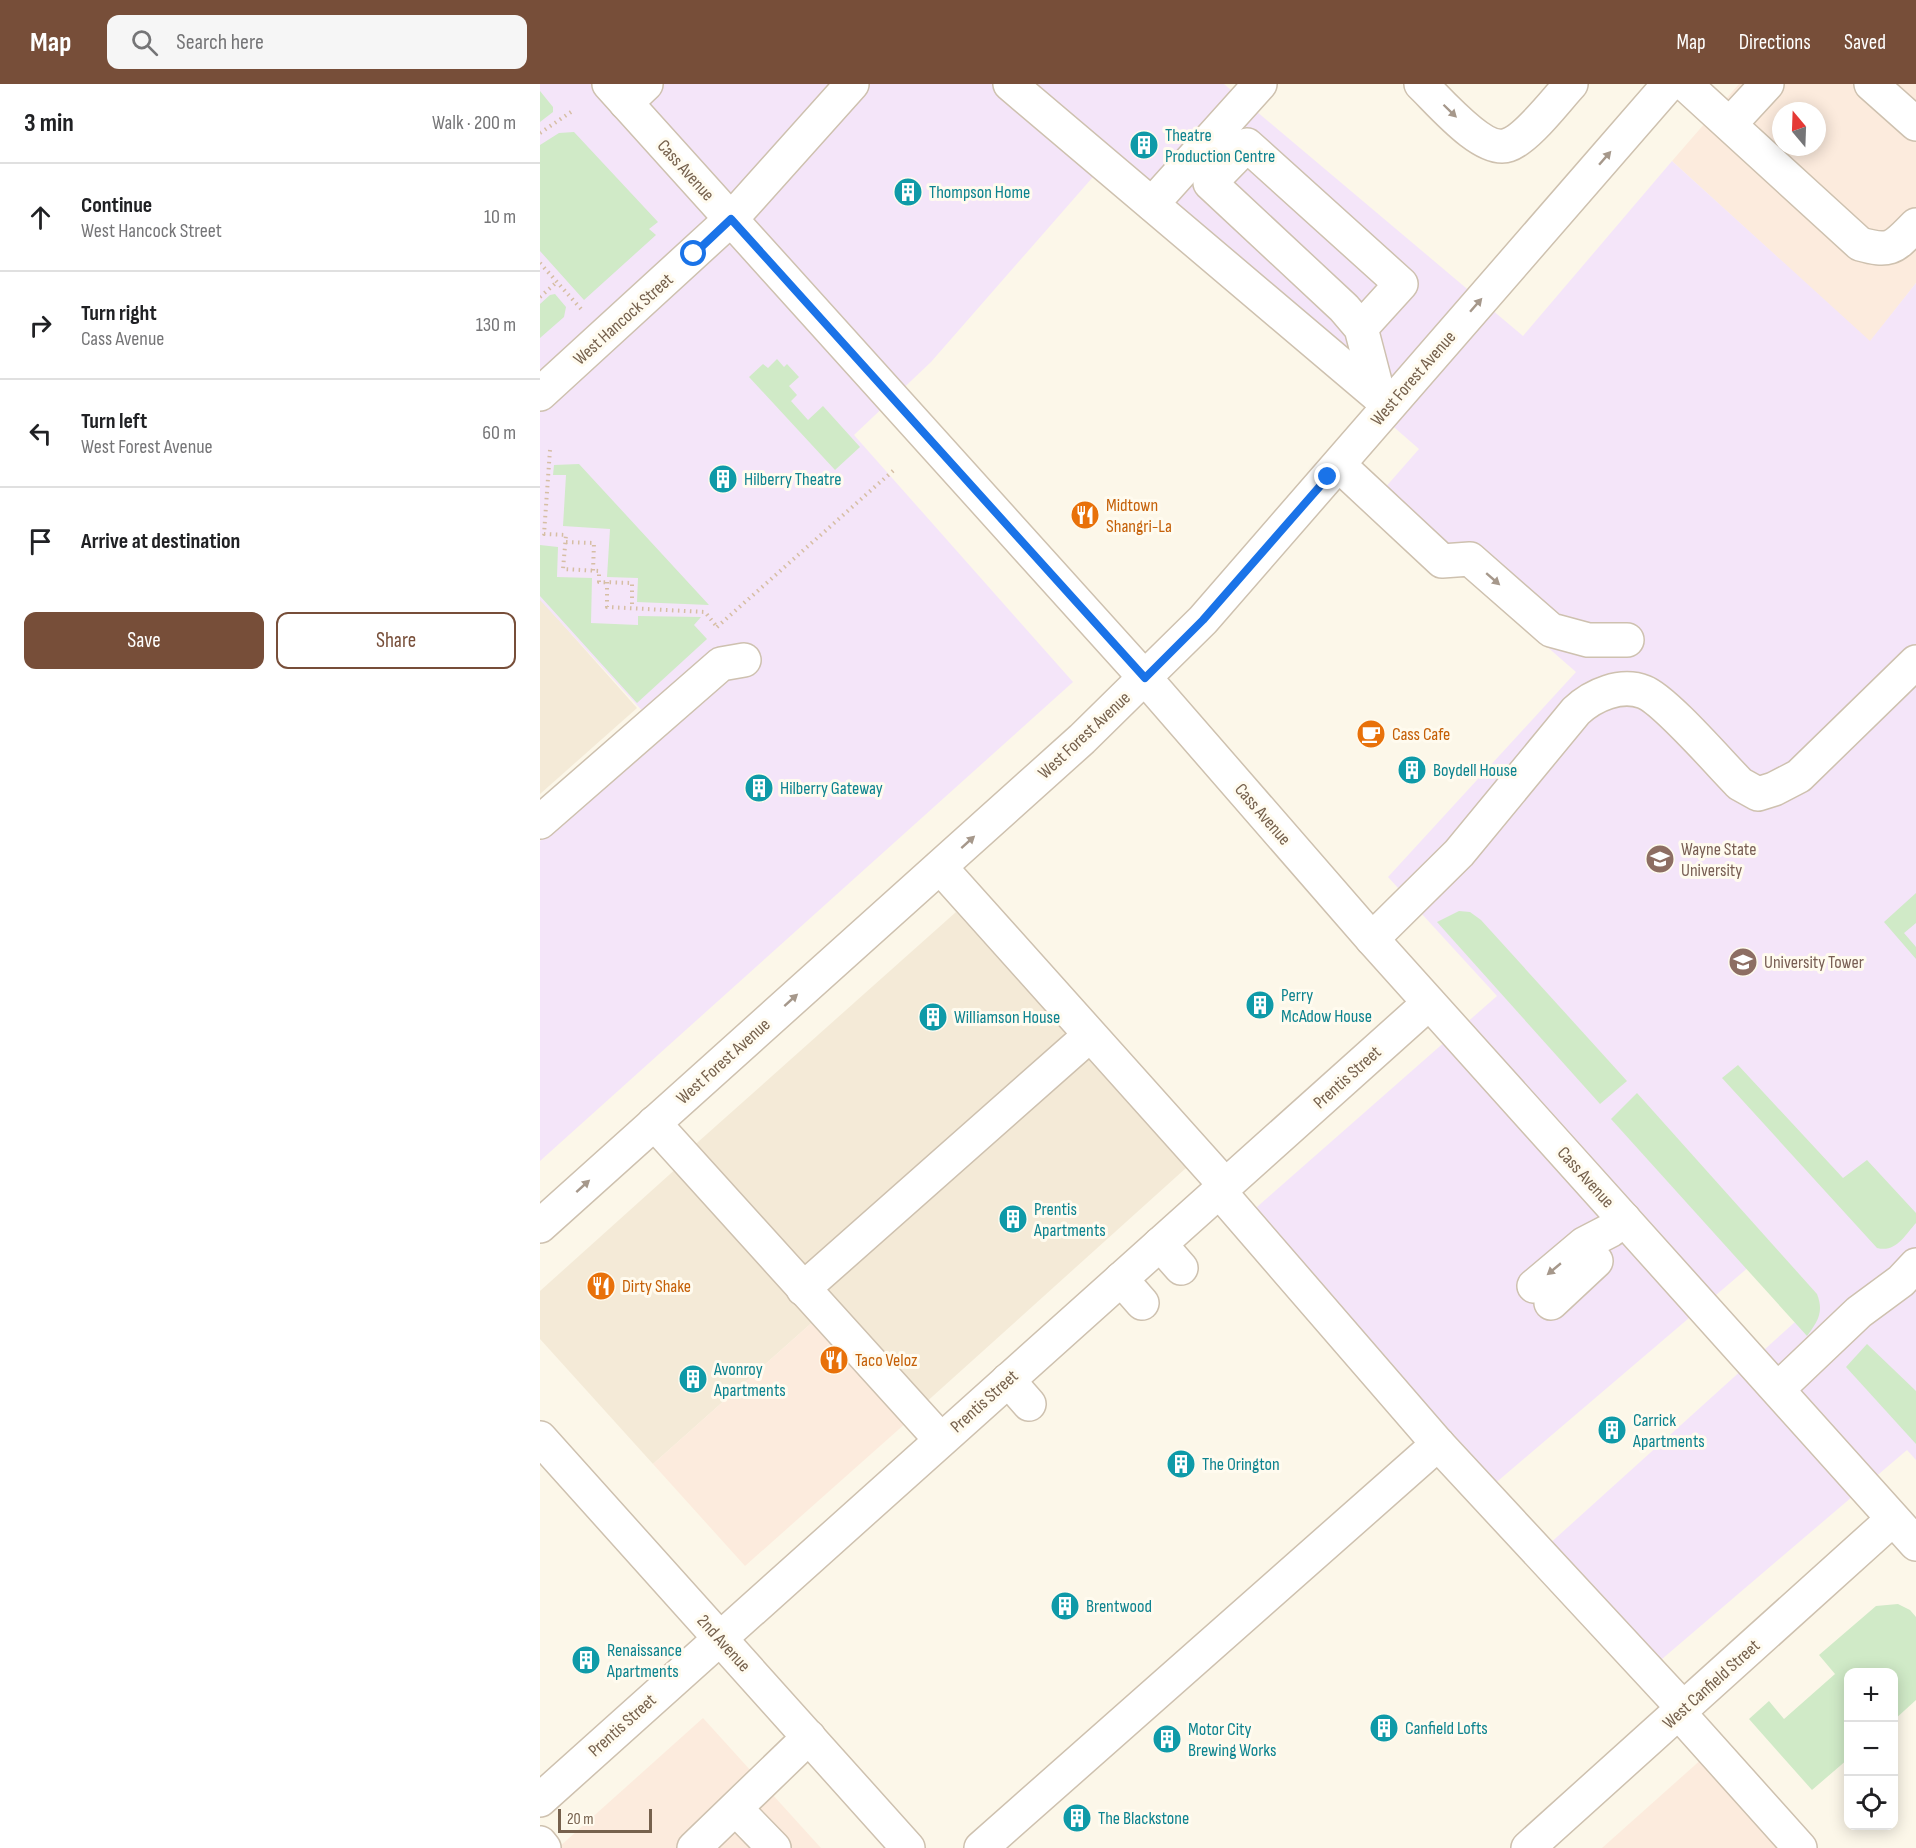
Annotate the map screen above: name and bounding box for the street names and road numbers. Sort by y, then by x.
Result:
street label: Cass Avenue [653,135,719,205]
street label: West Hancock Street [569,269,678,370]
street label: West Forest Avenue [1367,327,1460,430]
street label: West Forest Avenue [1034,687,1135,783]
street label: Cass Avenue [1230,779,1295,850]
street label: West Forest Avenue [672,1014,774,1109]
street label: Prentis Street [1309,1041,1386,1113]
street label: Cass Avenue [1553,1142,1619,1212]
street label: Prentis Street [946,1365,1023,1437]
street label: 2nd Avenue [693,1610,755,1676]
street label: West Canfield Street [1658,1635,1765,1733]
street label: Prentis Street [584,1689,661,1761]

